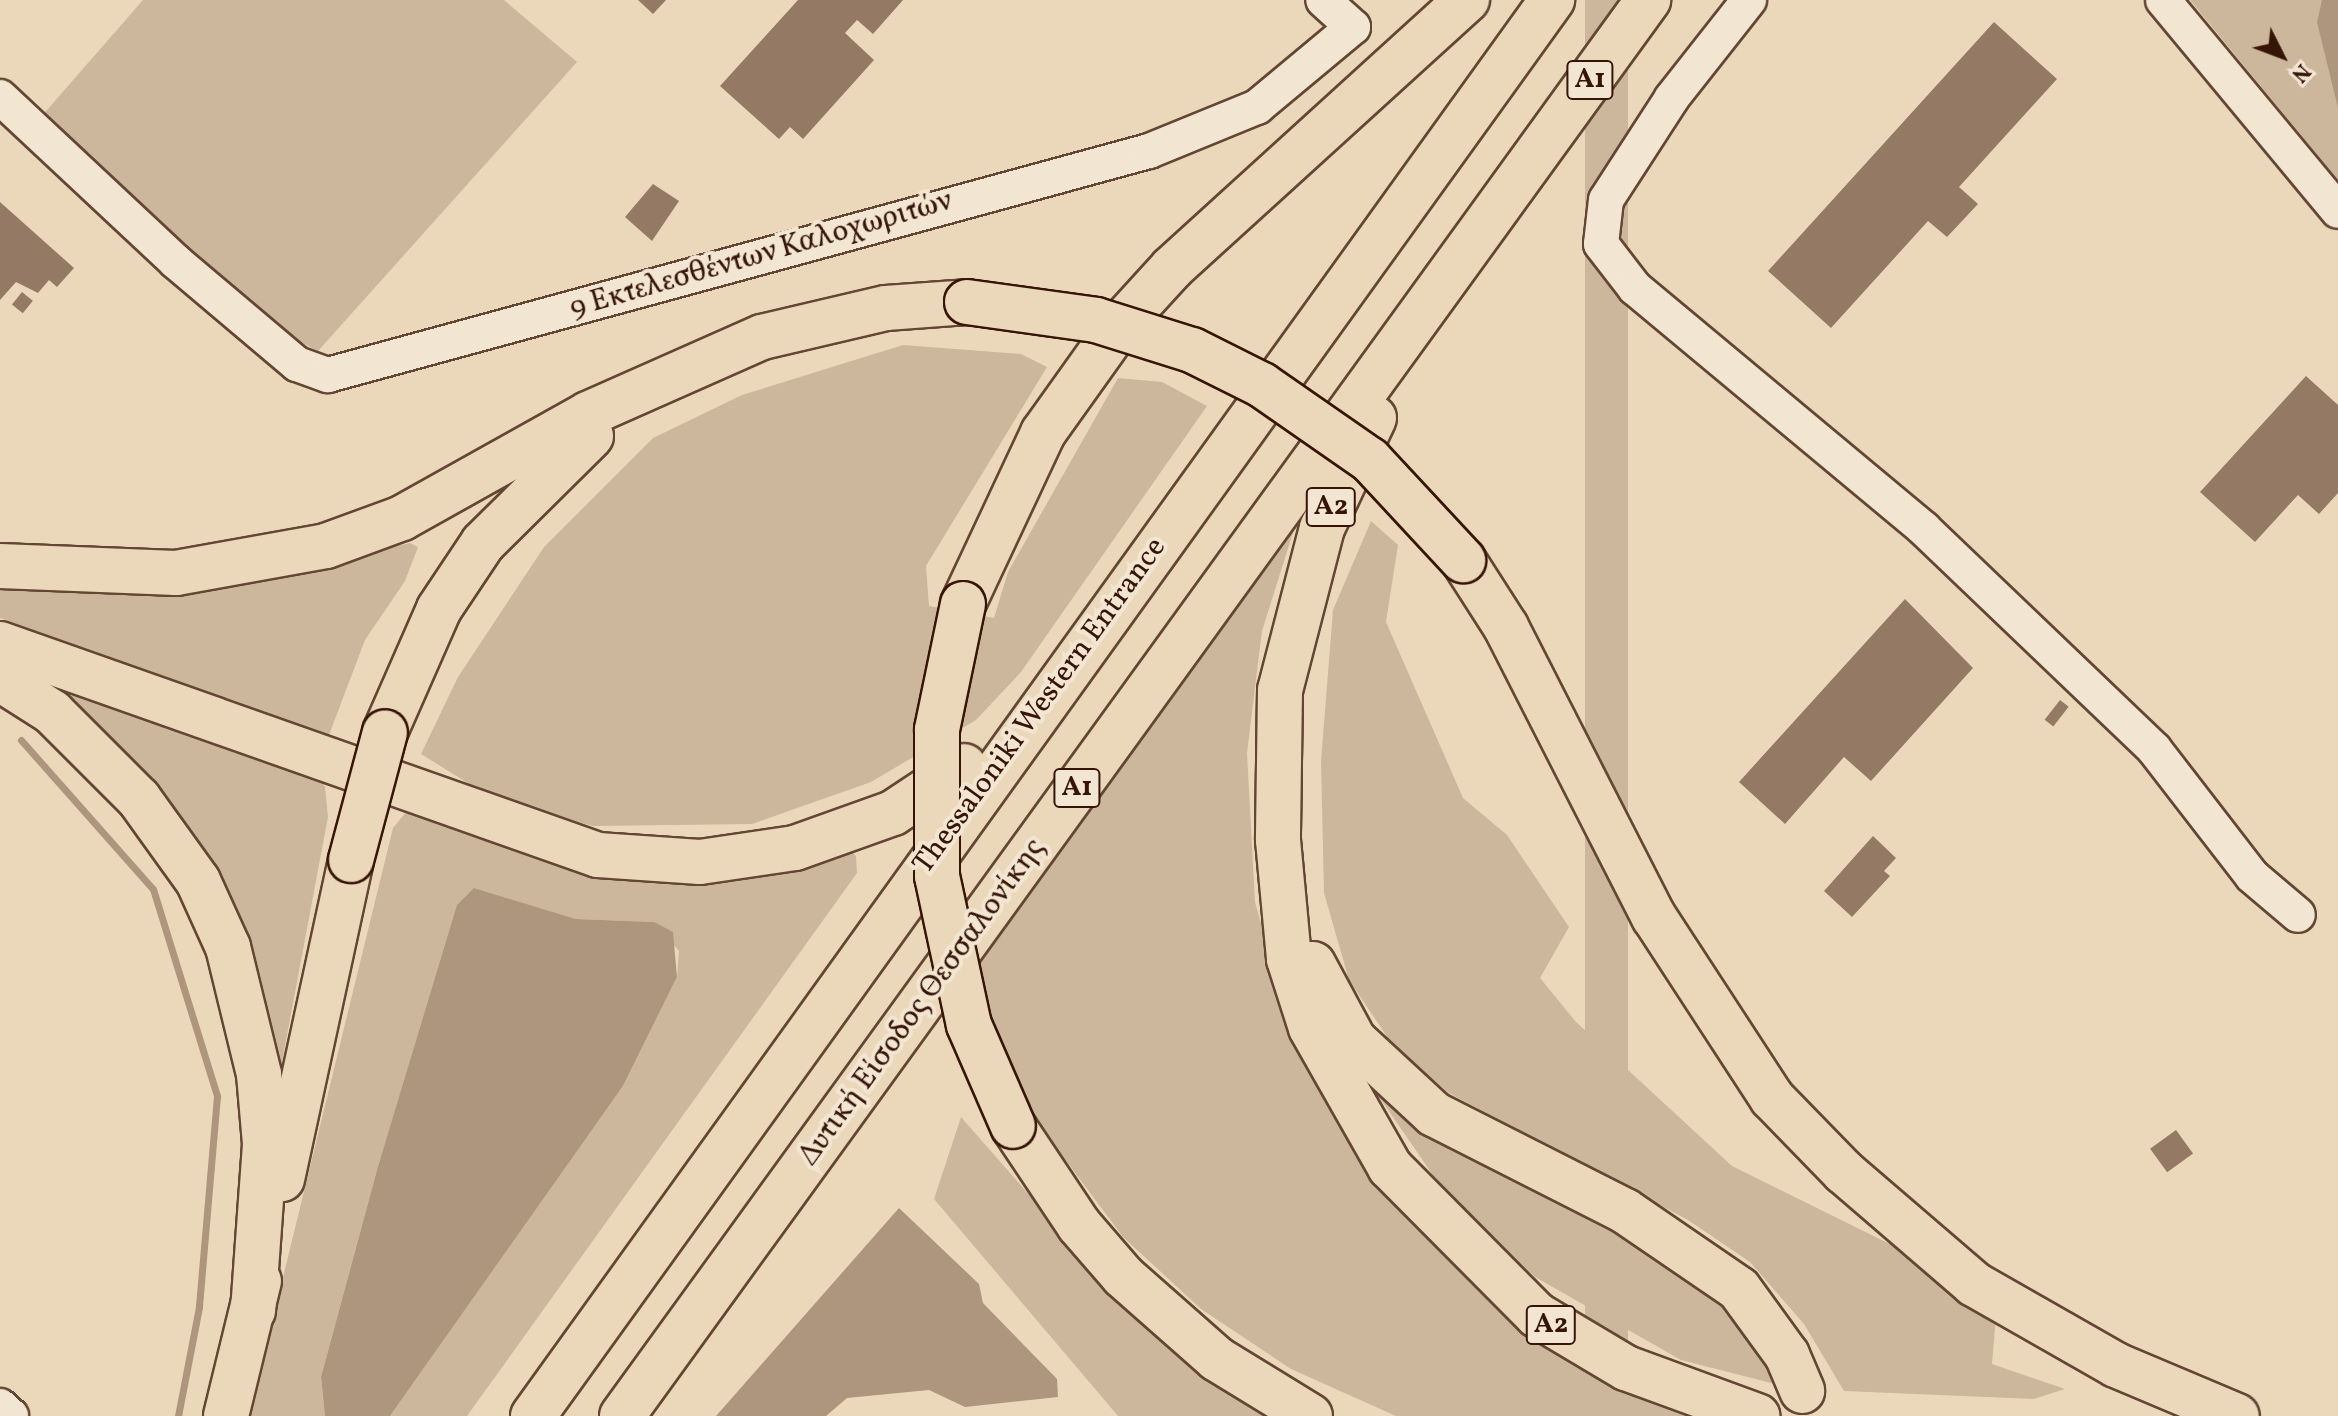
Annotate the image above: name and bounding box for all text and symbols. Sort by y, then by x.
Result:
north arrow [2242,16,2322,96]
road number: Α1 [1566,56,1614,104]
text: N [2283,56,2317,89]
street label: 9 Εκτελεσθέντων Καλοχωριτών [565,183,957,327]
road number: Α2 [1305,483,1357,531]
street label: Thessaloniki Western Entrance [905,530,1175,882]
road number: Α1 [1053,764,1101,812]
street label: Δυτική Είσοδος Θεσσαλονίκης [791,831,1053,1173]
road number: Α2 [1525,1301,1577,1349]

